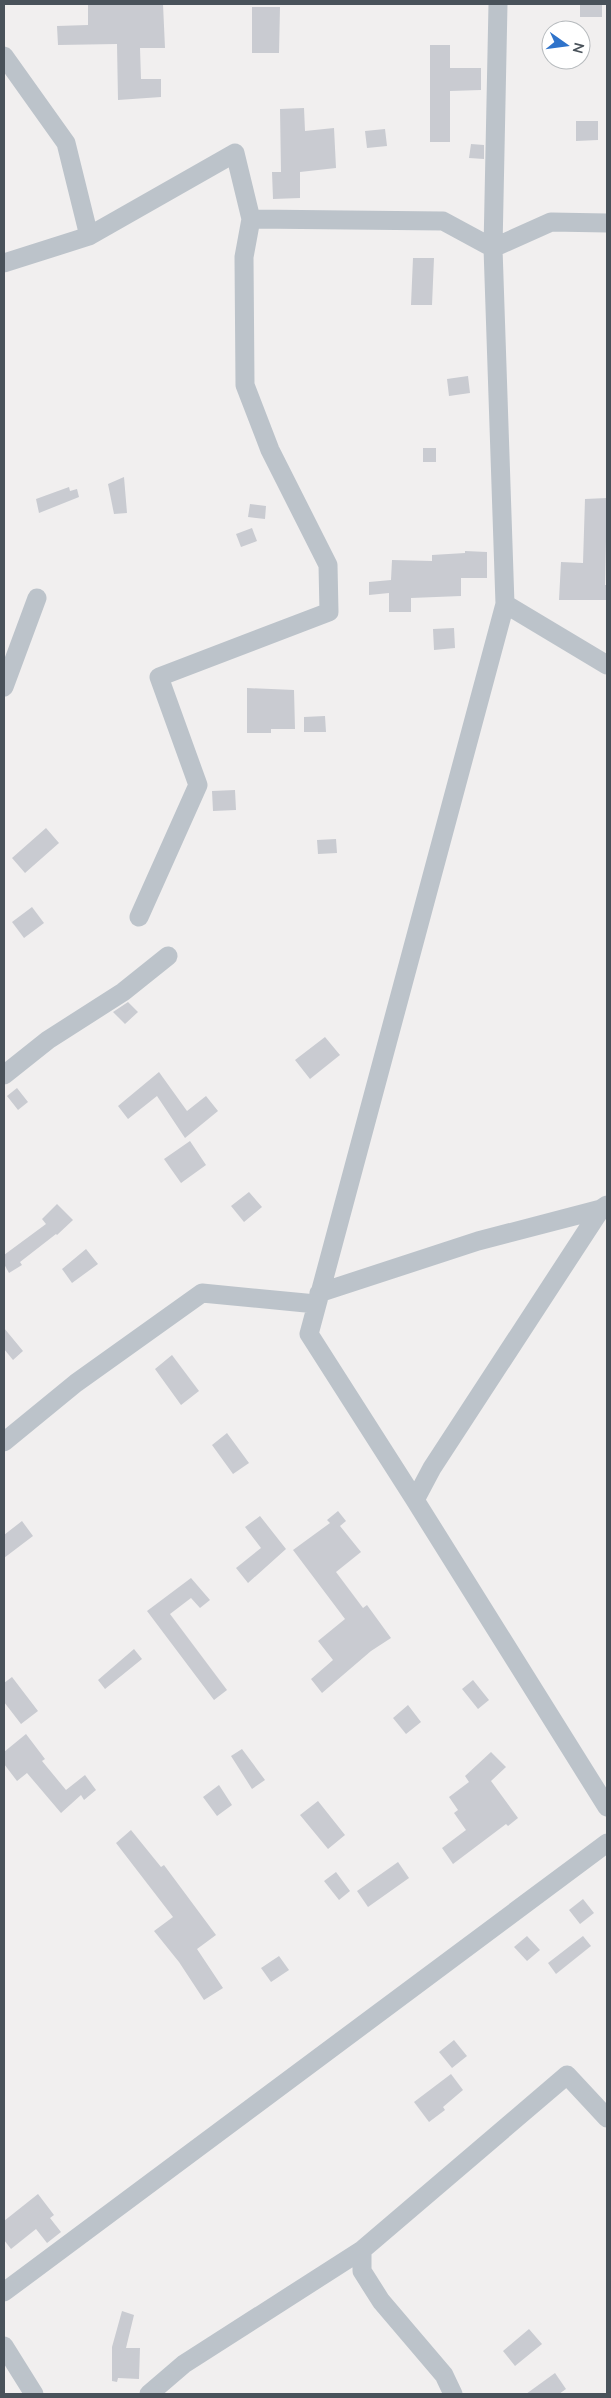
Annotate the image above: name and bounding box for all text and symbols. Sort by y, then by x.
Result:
north arrow [541,20,591,70]
text: N [568,41,589,55]

